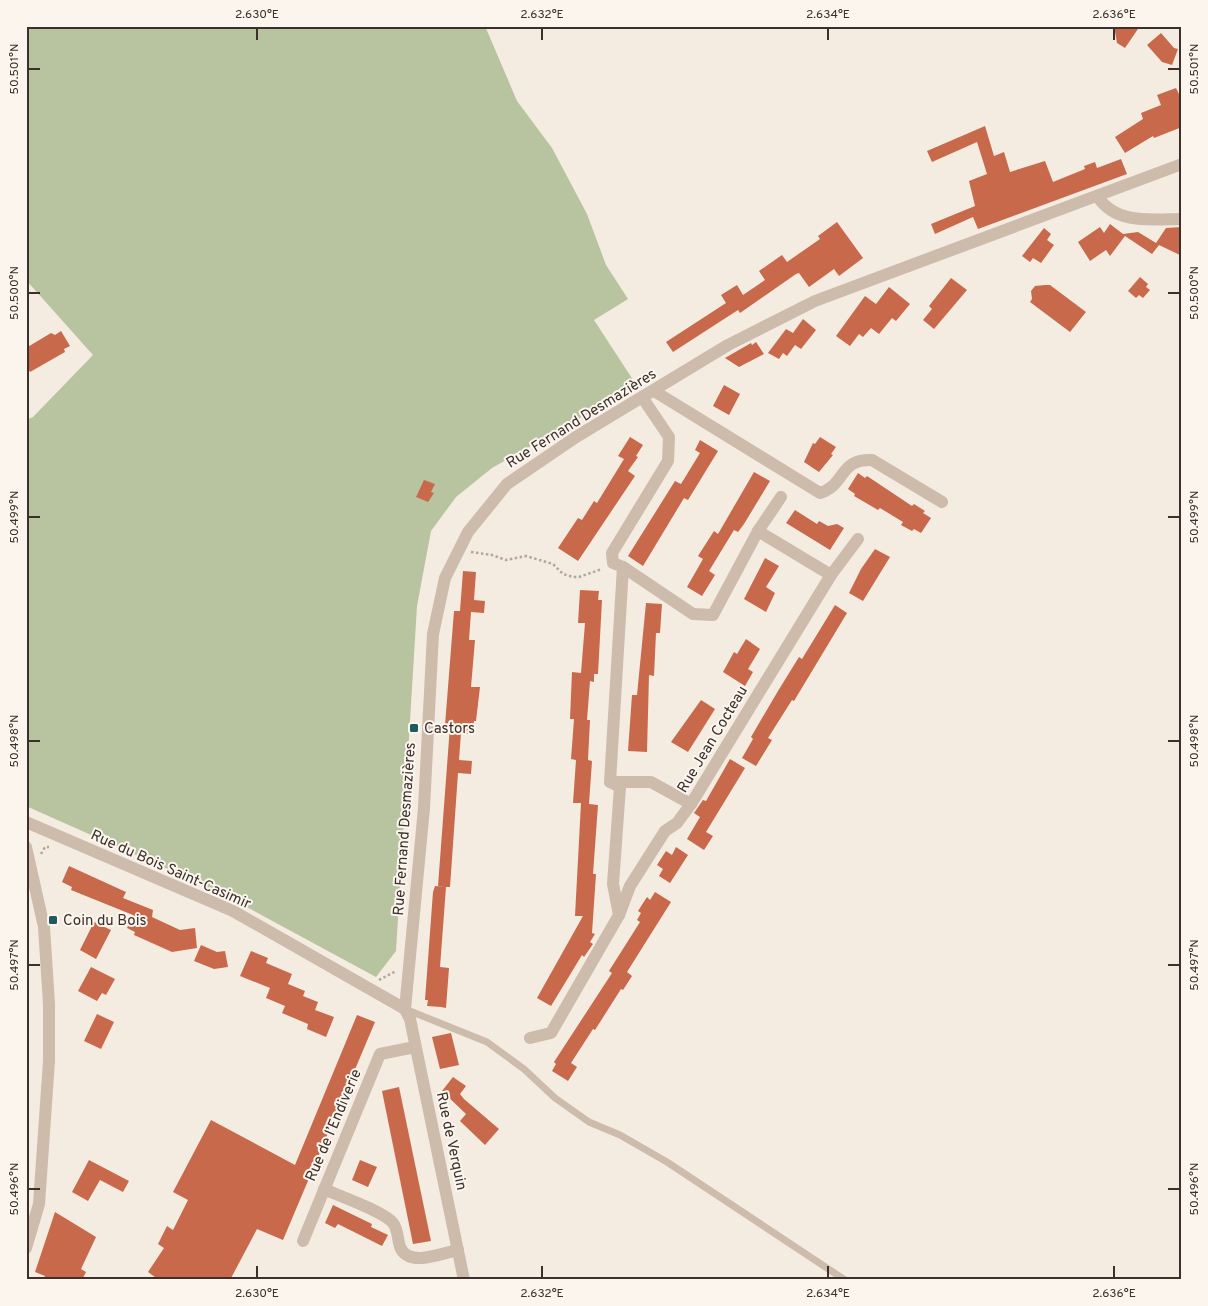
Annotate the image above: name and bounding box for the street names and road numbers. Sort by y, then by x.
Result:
street label: Rue Fernand Desmazières [503,365,660,473]
street label: Rue Jean Cocteau [674,683,753,797]
street label: Rue Fernand Desmazières [390,742,421,916]
street label: Rue du Bois Saint-Casimir [87,826,254,914]
street label: Rue de l’Endiverie [302,1066,367,1185]
street label: Rue de Verquin [431,1090,470,1192]

